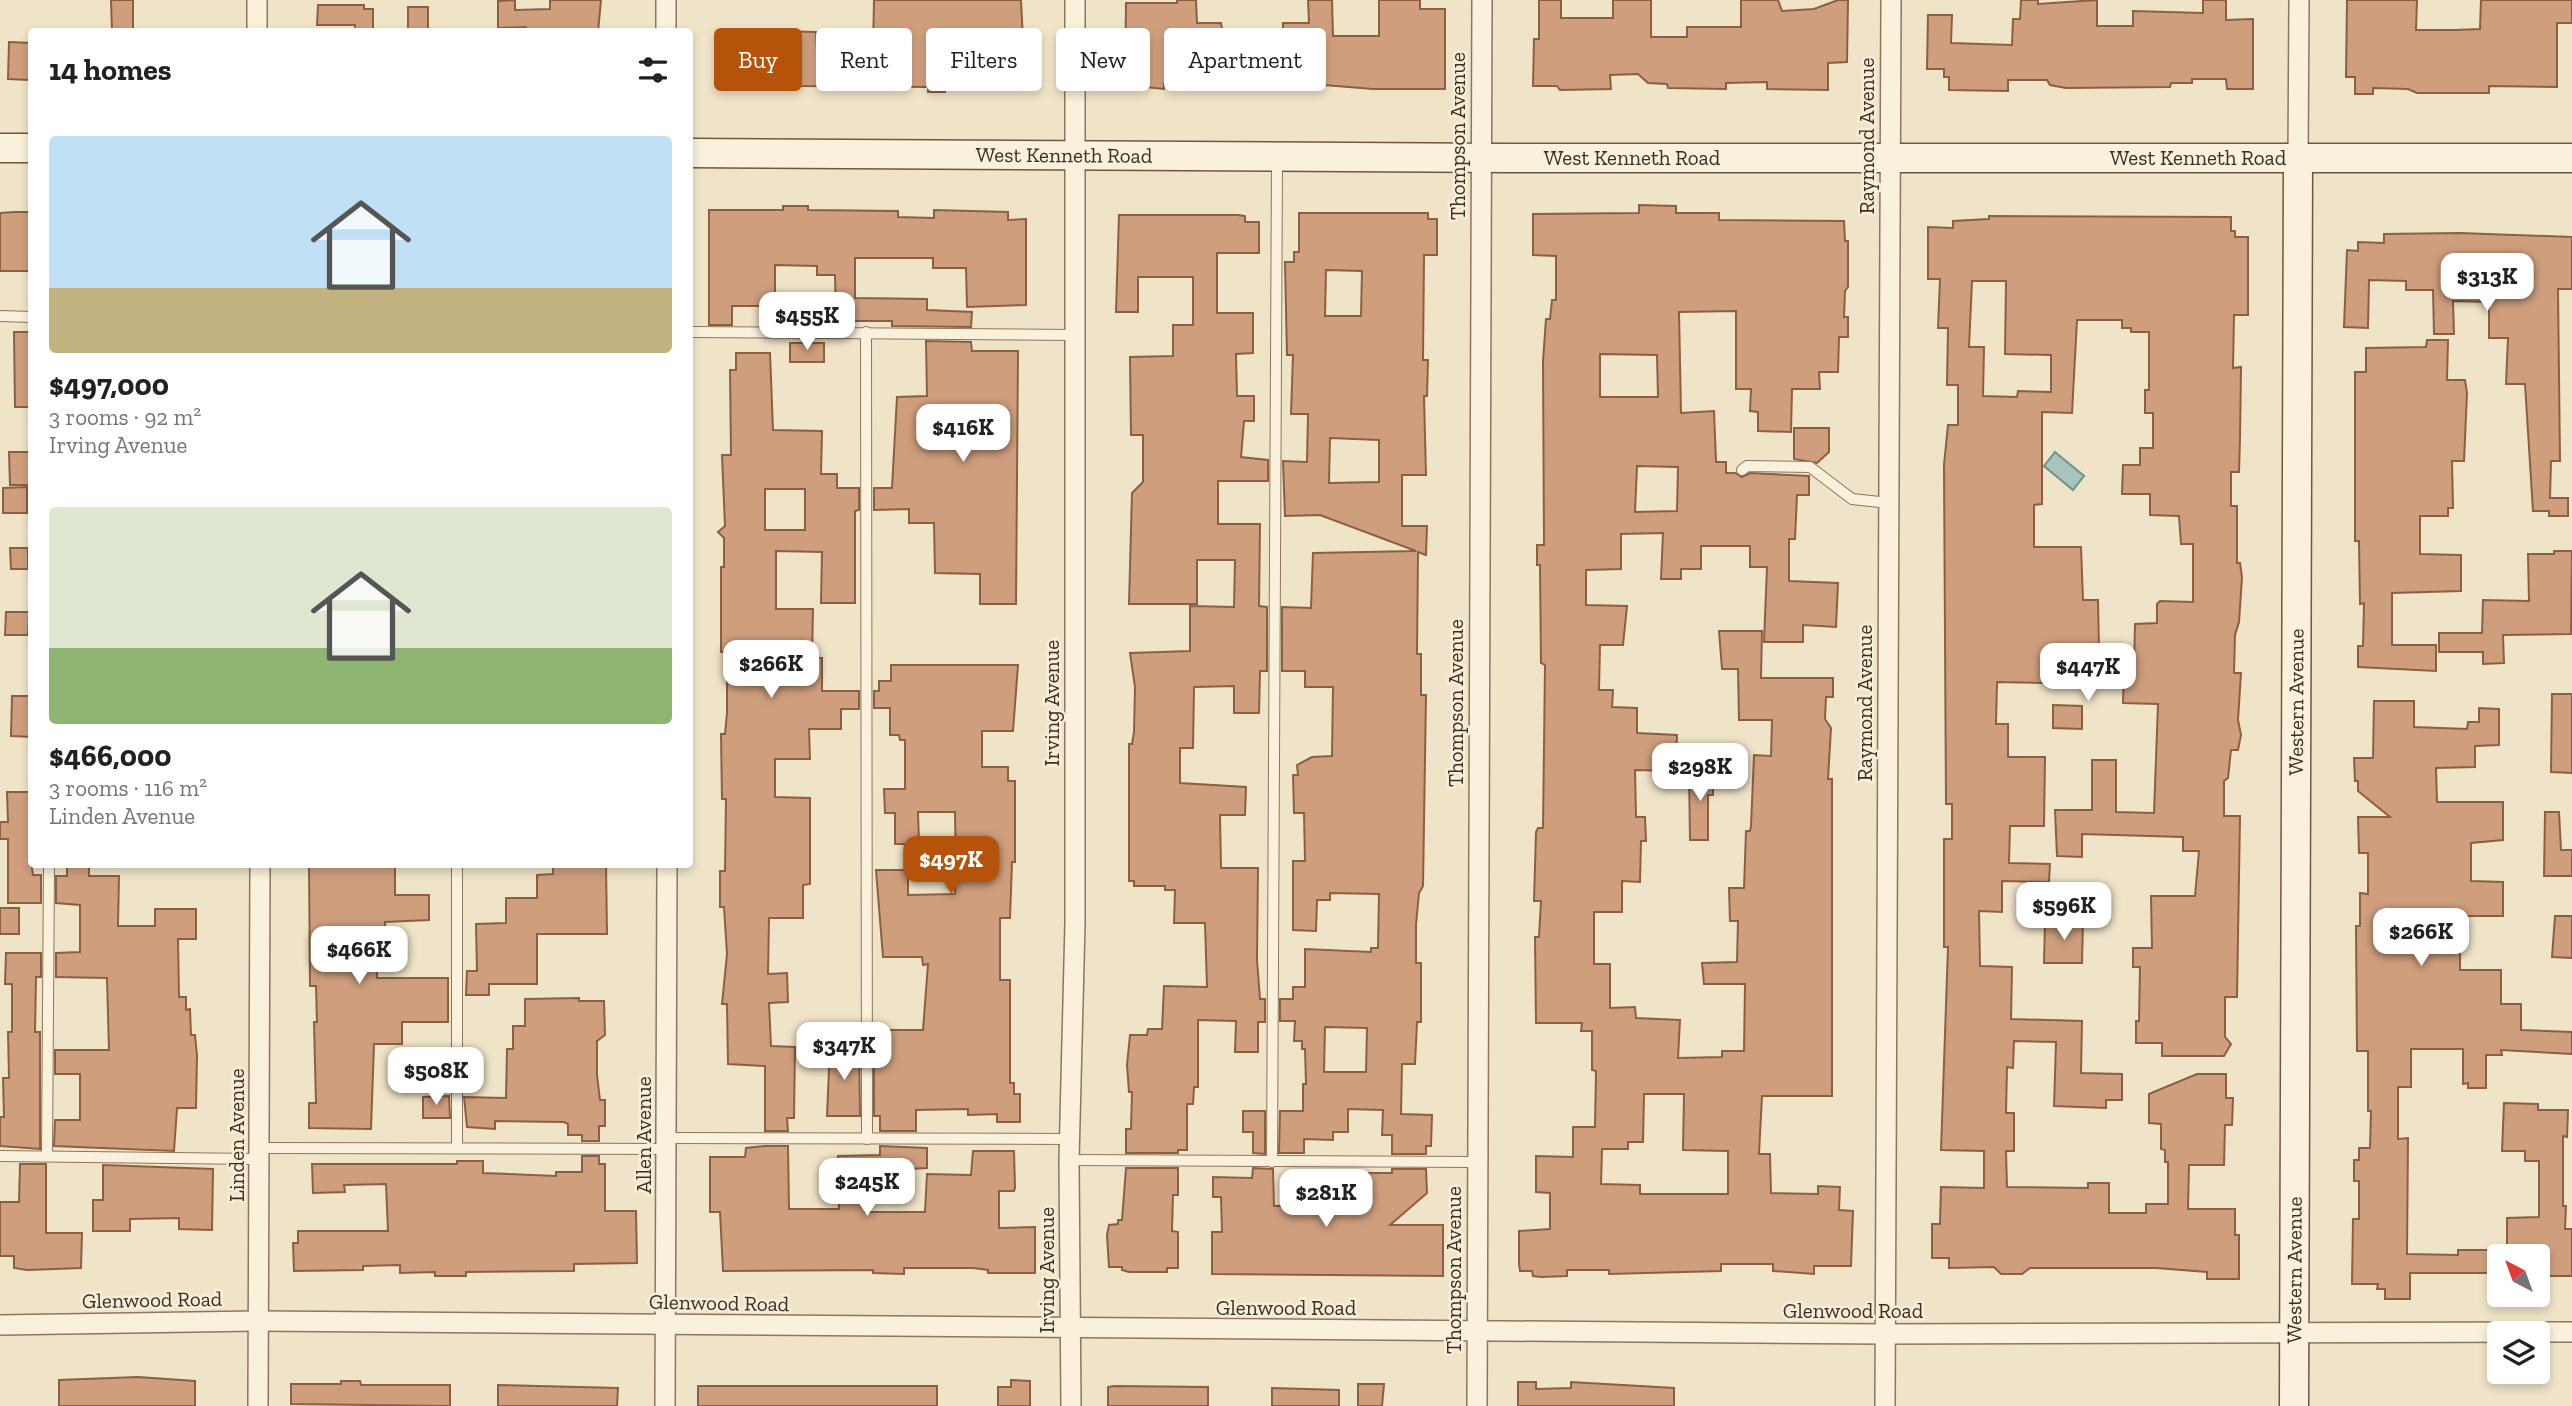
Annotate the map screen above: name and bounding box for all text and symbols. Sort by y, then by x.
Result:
chip: Buy [714,28,802,91]
chip: Rent [816,28,912,91]
chip: Filters [926,28,1042,91]
chip: New [1056,28,1150,91]
chip: Apartment [1164,28,1326,91]
icon: filters [634,51,672,89]
text: 14 homes [49,52,172,88]
street label: Thompson Avenue [1445,52,1470,220]
street label: Raymond Avenue [1854,58,1879,214]
street label: West Kenneth Road [976,142,1153,168]
street label: West Kenneth Road [1544,145,1721,170]
street label: West Kenneth Road [2110,145,2287,170]
icon: home [298,182,424,308]
pin: $313K [2438,254,2536,313]
text: $313K [2457,262,2517,290]
pin: $455K [758,292,856,352]
text: $455K [775,301,839,329]
text: $497,000 [49,367,169,403]
text: 3 rooms · 92 m² [49,403,201,431]
pin: $416K [914,405,1012,464]
text: $416K [932,413,994,441]
text: Irving Avenue [49,431,187,459]
icon: home [298,553,424,679]
street label: Thompson Avenue [1443,619,1468,787]
street label: Raymond Avenue [1852,625,1877,781]
street label: Western Avenue [2283,628,2308,776]
pin: $266K [722,640,820,700]
street label: Irving Avenue [1039,640,1064,766]
pin: $447K [2039,644,2137,703]
text: $266K [739,649,803,677]
text: $447K [2056,652,2120,680]
text: $466,000 [49,738,172,774]
pin: $298K [1651,744,1749,803]
text: $298K [1668,752,1732,780]
text: 3 rooms · 116 m² [49,774,207,802]
text: Linden Avenue [49,802,195,830]
pin: $497K [902,836,1000,896]
text: $497K [919,845,983,873]
pin: $596K [2015,883,2113,942]
text: $596K [2032,891,2096,919]
pin: $266K [2372,908,2470,968]
text: $266K [2389,917,2453,945]
pin: $466K [310,926,408,986]
text: $466K [327,935,391,963]
pin: $347K [795,1023,893,1082]
text: $347K [812,1031,876,1059]
pin: $508K [387,1048,485,1107]
text: $508K [404,1056,468,1084]
street label: Linden Avenue [224,1068,249,1202]
street label: Allen Avenue [631,1076,656,1194]
pin: $245K [818,1158,916,1218]
text: $245K [835,1167,899,1195]
pin: $281K [1277,1170,1375,1229]
text: $281K [1296,1178,1356,1206]
street label: Thompson Avenue [1441,1186,1466,1354]
street label: Western Avenue [2281,1196,2307,1344]
street label: Irving Avenue [1034,1207,1059,1333]
north arrow [2487,1244,2550,1307]
map controls [2487,1244,2550,1384]
street label: Glenwood Road [82,1286,223,1313]
street label: Glenwood Road [649,1289,790,1316]
street label: Glenwood Road [1216,1295,1357,1320]
street label: Glenwood Road [1783,1298,1924,1323]
button: layers [2487,1321,2550,1384]

